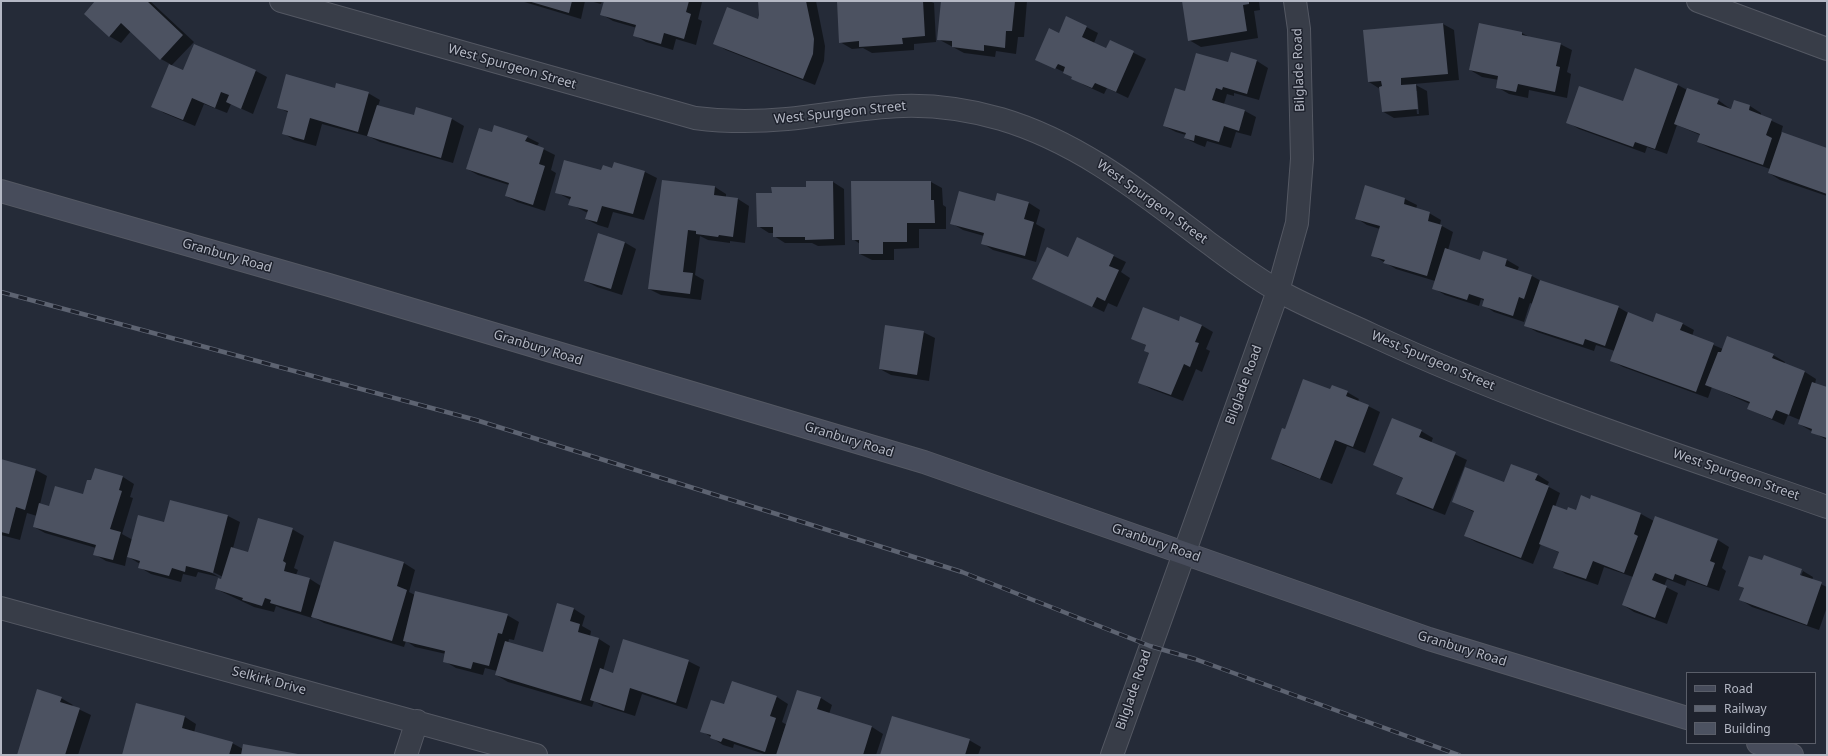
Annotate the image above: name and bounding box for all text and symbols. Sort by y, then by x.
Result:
street label: Bilglade Road [1290,28,1308,112]
street label: West Spurgeon Street [446,41,578,93]
street label: West Spurgeon Street [773,98,907,128]
street label: West Spurgeon Street [1094,157,1210,247]
street label: Granbury Road [180,236,274,276]
street label: Granbury Road [491,327,585,369]
street label: West Spurgeon Street [1369,328,1497,394]
street label: Bilglade Road [1222,343,1266,427]
street label: Granbury Road [802,419,896,461]
street label: West Spurgeon Street [1671,446,1801,504]
street label: Granbury Road [1110,521,1202,565]
street label: Granbury Road [1415,628,1509,670]
street label: Bilglade Road [1113,648,1155,732]
street label: Selkirk Drive [230,664,308,698]
legend [1686,672,1816,744]
text: Road [1724,680,1753,697]
text: Railway [1724,700,1767,717]
text: Building [1724,720,1771,737]

